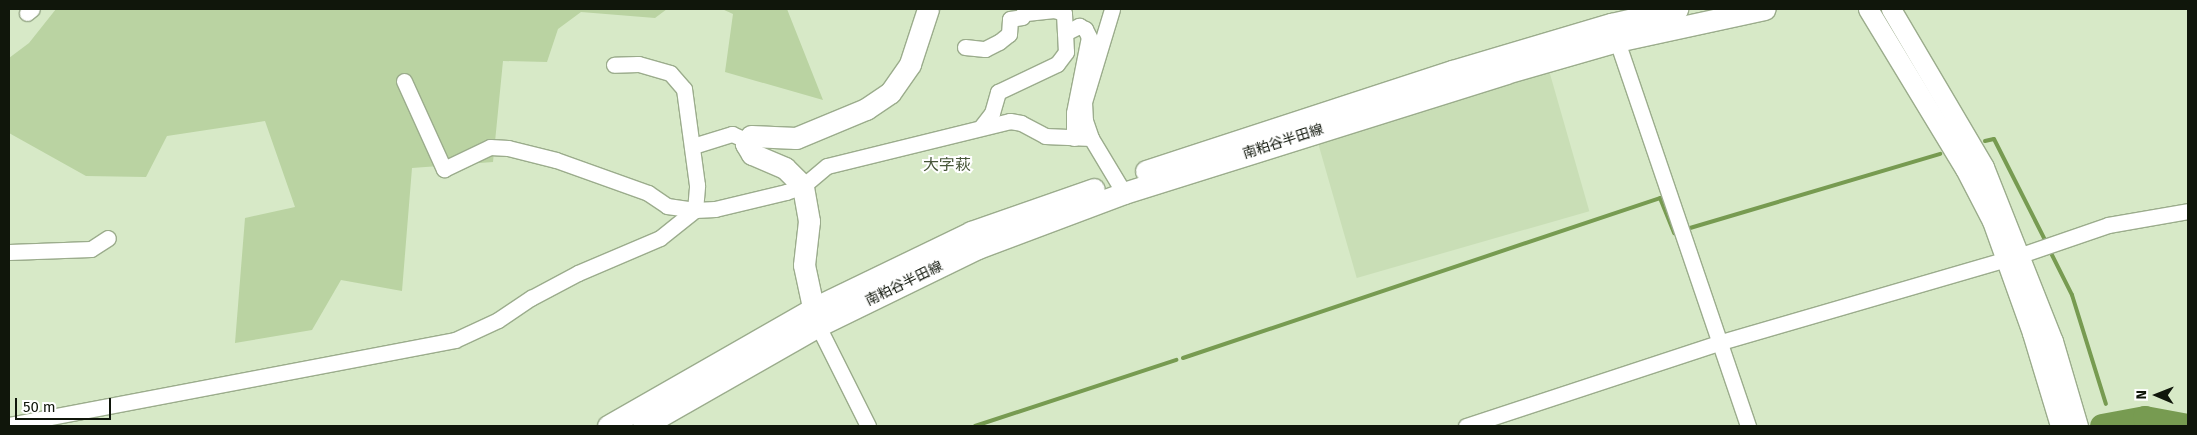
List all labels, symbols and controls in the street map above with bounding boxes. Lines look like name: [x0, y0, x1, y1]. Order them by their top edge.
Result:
street label: 南粕谷半田線: [1240, 121, 1326, 163]
district label: 大字萩: [923, 155, 971, 175]
street label: 南粕谷半田線: [863, 258, 945, 310]
north arrow: [2132, 370, 2182, 420]
scale bar: [18, 388, 114, 420]
text: N: [2133, 390, 2150, 400]
text: 50 m: [23, 398, 56, 416]

